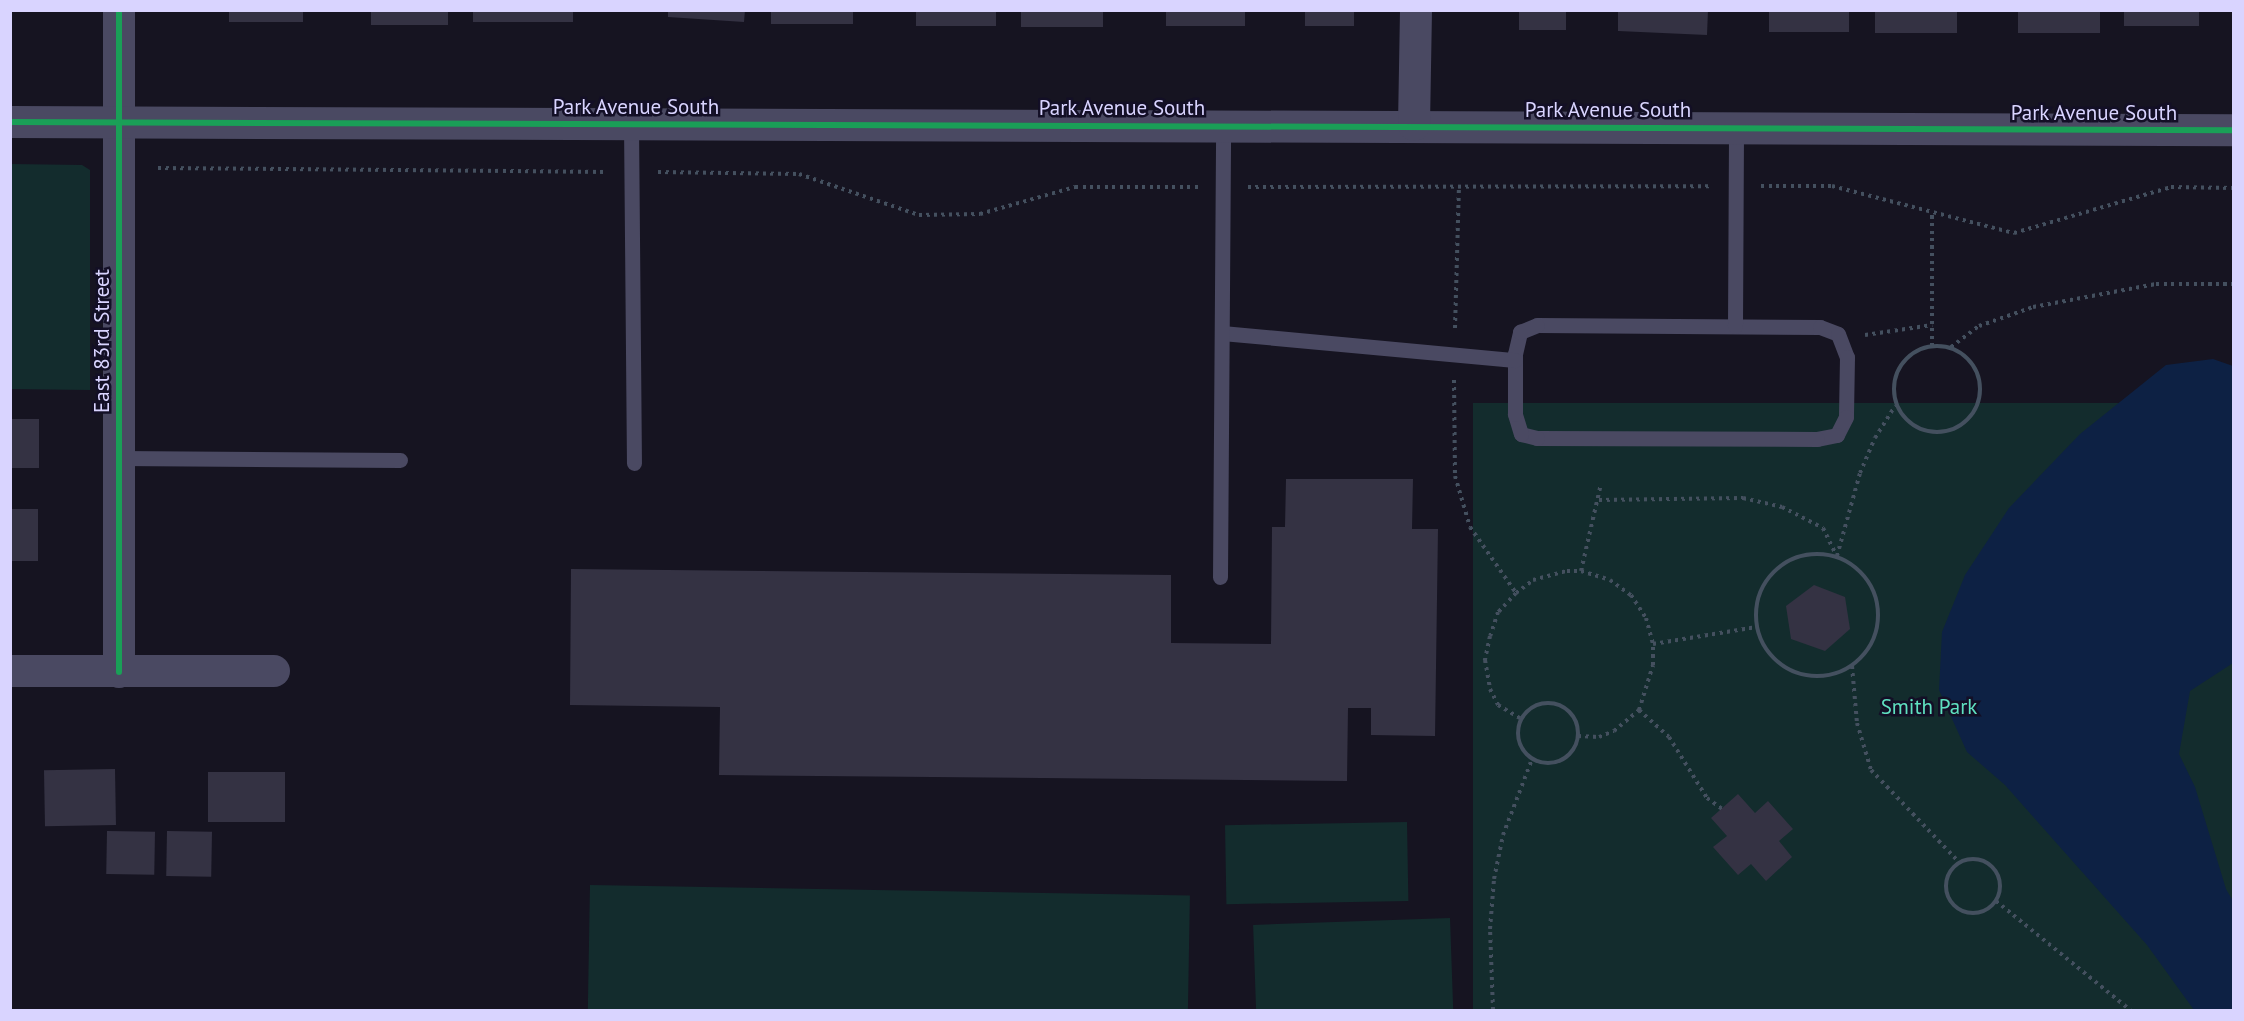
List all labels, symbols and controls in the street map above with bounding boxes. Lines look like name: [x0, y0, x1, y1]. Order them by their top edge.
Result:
street label: Park Avenue South: [552, 94, 720, 120]
street label: Park Avenue South: [1038, 95, 1206, 121]
street label: Park Avenue South: [1524, 97, 1692, 123]
street label: Park Avenue South: [2010, 100, 2178, 126]
street label: East 83rd Street: [89, 269, 115, 413]
park label: Smith Park: [1881, 694, 1977, 720]

